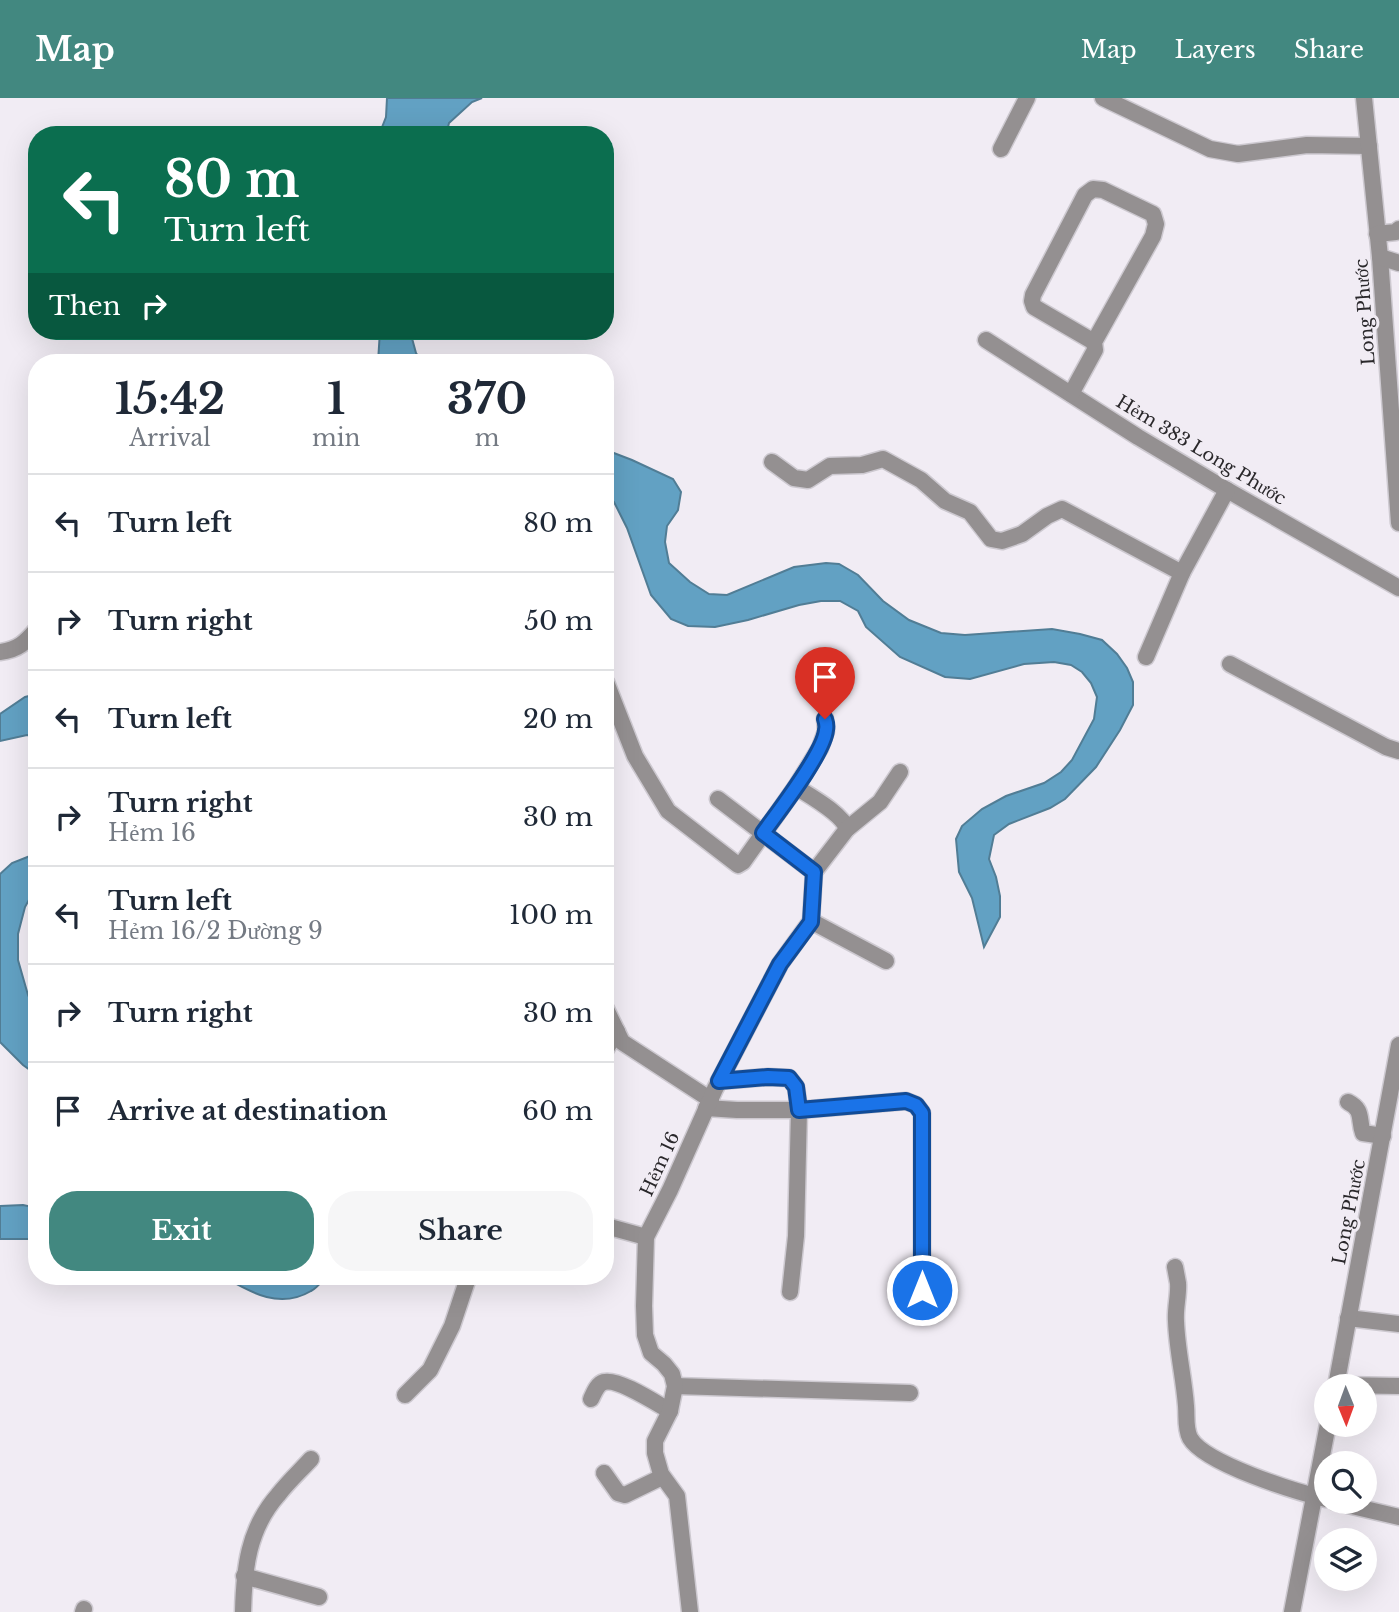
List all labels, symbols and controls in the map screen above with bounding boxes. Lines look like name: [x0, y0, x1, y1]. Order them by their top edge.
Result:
text: Map: [35, 29, 115, 70]
text: Map: [1081, 35, 1137, 64]
text: Layers: [1175, 35, 1256, 64]
text: Share: [1294, 35, 1364, 64]
text: 80 m: [164, 149, 299, 210]
icon: left: [49, 154, 140, 245]
text: Turn left: [164, 210, 310, 250]
street label: Long Phước: [1350, 258, 1380, 366]
icon: right: [135, 287, 173, 325]
text: Then: [49, 290, 121, 322]
text: 15:42: [115, 373, 225, 425]
text: 1: [327, 373, 345, 425]
text: 370: [447, 373, 527, 425]
street label: Hẻm 383 Long Phước: [1112, 391, 1290, 510]
text: Arrival: [129, 424, 211, 452]
text: min: [312, 424, 360, 452]
text: m: [475, 424, 500, 452]
icon: left: [49, 504, 87, 542]
text: Turn left: [108, 507, 232, 539]
text: 80 m: [523, 507, 593, 539]
icon: right: [49, 602, 87, 640]
text: Turn right: [108, 605, 253, 637]
text: 50 m: [524, 605, 593, 637]
pin: [795, 647, 855, 719]
icon: arrive: [806, 658, 844, 696]
icon: left: [49, 700, 87, 738]
text: Turn left: [108, 703, 232, 735]
text: 20 m: [523, 703, 593, 735]
text: Turn right: [108, 787, 253, 819]
icon: right: [49, 798, 87, 836]
text: 30 m: [523, 801, 593, 833]
text: Hẻm 16: [108, 819, 196, 847]
text: Turn left: [108, 885, 232, 917]
icon: left: [49, 896, 87, 934]
text: 100 m: [509, 899, 593, 931]
text: Hẻm 16/2 Đường 9: [108, 917, 323, 945]
icon: right: [49, 994, 87, 1032]
text: Turn right: [108, 997, 253, 1029]
text: 30 m: [523, 997, 593, 1029]
icon: arrive: [49, 1092, 87, 1130]
text: Arrive at destination: [108, 1095, 388, 1127]
text: 60 m: [522, 1095, 593, 1127]
street label: Hẻm 16: [636, 1128, 684, 1200]
street label: Long Phước: [1328, 1157, 1370, 1266]
button: Exit: [49, 1191, 314, 1271]
button: Share: [328, 1191, 593, 1271]
position arrow: [885, 1253, 959, 1327]
north arrow: [1314, 1374, 1377, 1437]
map controls: [1314, 1374, 1377, 1591]
button: search: [1314, 1451, 1377, 1514]
button: layers: [1314, 1528, 1377, 1591]

